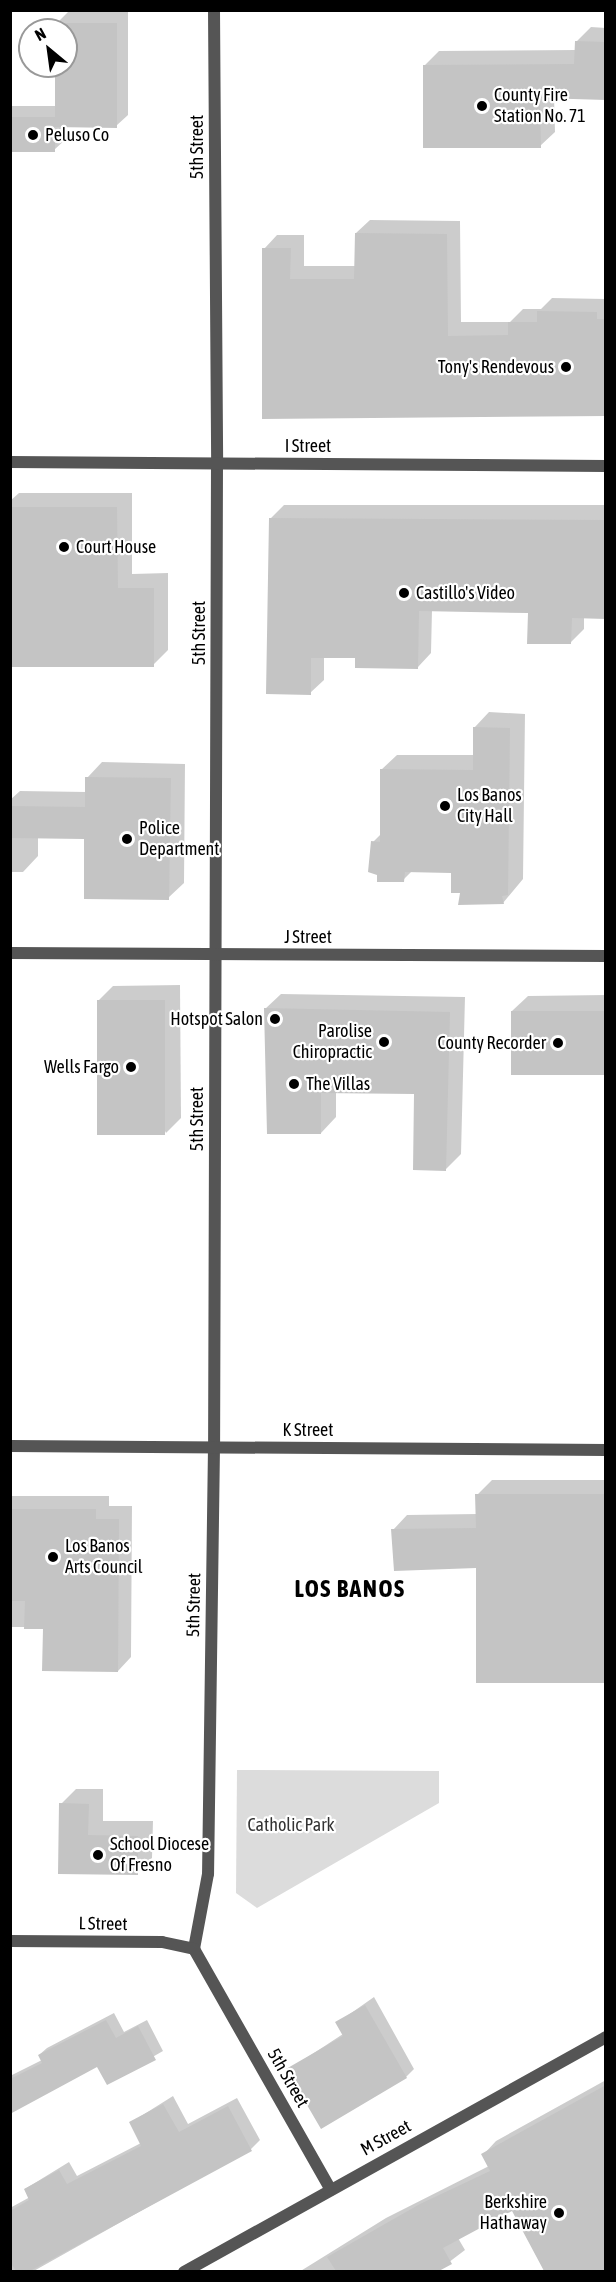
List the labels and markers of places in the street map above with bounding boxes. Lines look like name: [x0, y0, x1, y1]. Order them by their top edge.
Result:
place label: County Fire Station No. 71: [494, 85, 586, 128]
marker: County Fire Station No. 71: [475, 99, 489, 113]
place label: Peluso Co: [45, 124, 109, 146]
marker: Peluso Co: [26, 128, 40, 142]
place label: Tony's Rendevous: [438, 356, 554, 378]
marker: Tony's Rendevous: [559, 360, 573, 374]
place label: Court House: [76, 536, 156, 558]
marker: Court House: [57, 540, 71, 554]
place label: Castillo's Video: [416, 582, 515, 604]
marker: Castillo's Video: [397, 586, 411, 600]
place label: Los Banos City Hall: [457, 785, 522, 828]
marker: Los Banos City Hall: [438, 799, 452, 813]
place label: Police Department: [139, 818, 220, 860]
marker: Police Department: [120, 832, 134, 846]
place label: Hotspot Salon: [170, 1008, 263, 1030]
marker: Hotspot Salon: [268, 1012, 282, 1026]
place label: Parolise Chiropractic: [293, 1021, 372, 1064]
place label: County Recorder: [437, 1032, 546, 1054]
marker: Parolise Chiropractic: [377, 1035, 391, 1049]
marker: County Recorder: [551, 1036, 565, 1050]
place label: Wells Fargo: [44, 1056, 119, 1078]
marker: Wells Fargo: [124, 1060, 138, 1074]
place label: The Villas: [306, 1073, 370, 1095]
marker: The Villas: [287, 1077, 301, 1091]
place label: Los Banos Arts Council: [65, 1536, 143, 1578]
marker: Los Banos Arts Council: [46, 1550, 60, 1564]
place label: School Diocese Of Fresno: [110, 1834, 209, 1876]
marker: School Diocese Of Fresno: [91, 1848, 105, 1862]
place label: Berkshire Hathaway: [480, 2192, 547, 2234]
marker: Berkshire Hathaway: [552, 2206, 566, 2220]

